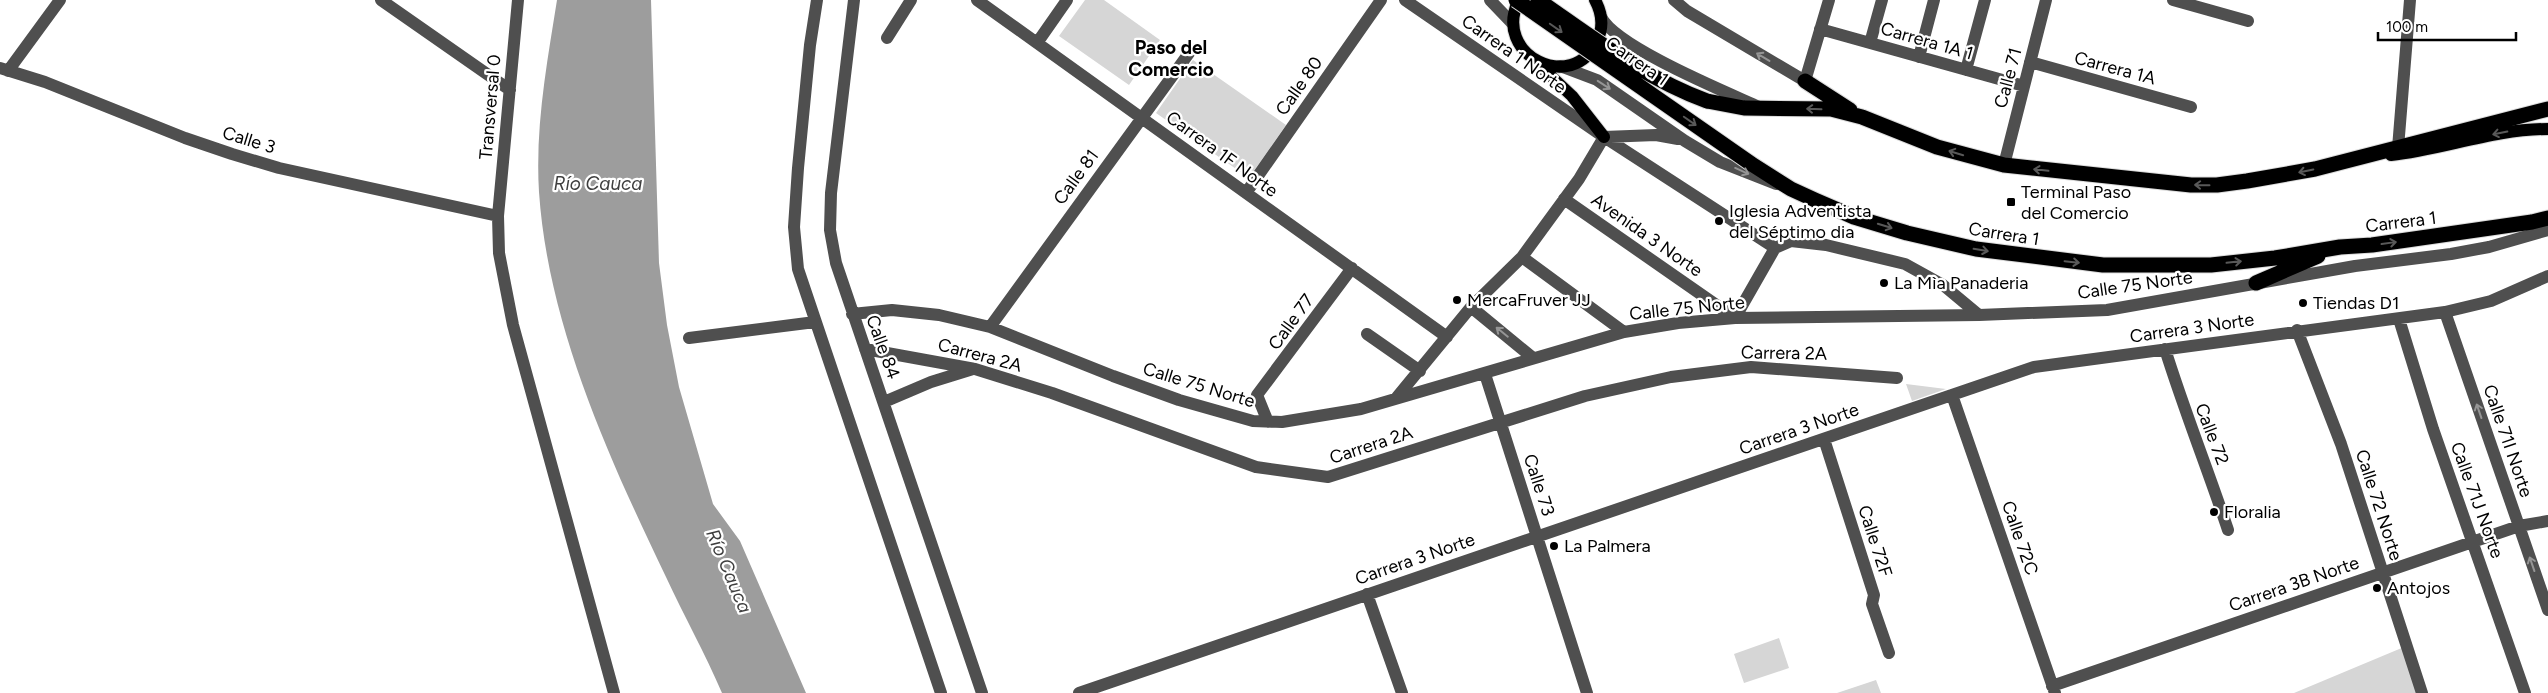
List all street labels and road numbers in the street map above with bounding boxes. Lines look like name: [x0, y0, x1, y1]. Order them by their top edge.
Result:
street label: Carrera 1 Norte: [1457, 10, 1571, 98]
street label: Carrera 1A 1: [1878, 17, 1976, 65]
street label: Carrera 1: [1601, 32, 1673, 90]
street label: Calle 71: [1989, 45, 2027, 111]
street label: Carrera 1A: [2072, 47, 2158, 89]
street label: Calle 80: [1271, 52, 1327, 120]
street label: Transversal 0: [474, 54, 506, 160]
street label: Carrera 1F Norte: [1162, 106, 1282, 202]
street label: Calle 3: [220, 122, 278, 158]
street label: Calle 81: [1049, 145, 1103, 209]
street label: Avenida 3 Norte: [1587, 189, 1707, 282]
street label: Carrera 1: [2364, 207, 2438, 237]
street label: Carrera 1: [1967, 218, 2041, 250]
street label: Calle 75 Norte: [2076, 266, 2194, 304]
street label: Calle 77: [1263, 290, 1319, 354]
street label: Calle 75 Norte: [1628, 291, 1746, 325]
street label: Carrera 3 Norte: [2128, 308, 2256, 348]
street label: Calle 84: [861, 312, 905, 382]
street label: Carrera 2A: [936, 333, 1024, 377]
street label: Carrera 2A: [1741, 341, 1827, 365]
street label: Calle 75 Norte: [1140, 358, 1258, 413]
street label: Calle 71I Norte: [2478, 382, 2538, 500]
street label: Carrera 3 Norte: [1736, 398, 1862, 460]
street label: Calle 72: [2190, 400, 2234, 468]
street label: Carrera 2A: [1327, 421, 1415, 469]
street label: Calle 71J Norte: [2446, 439, 2508, 561]
street label: Calle 72 Norte: [2351, 447, 2407, 564]
street label: Calle 73: [1519, 451, 1559, 519]
street label: Calle 72C: [1997, 498, 2043, 578]
street label: Calle 72F: [1853, 502, 1897, 580]
street label: Carrera 3 Norte: [1352, 528, 1478, 590]
street label: Carrera 3B Norte: [2226, 551, 2362, 617]

